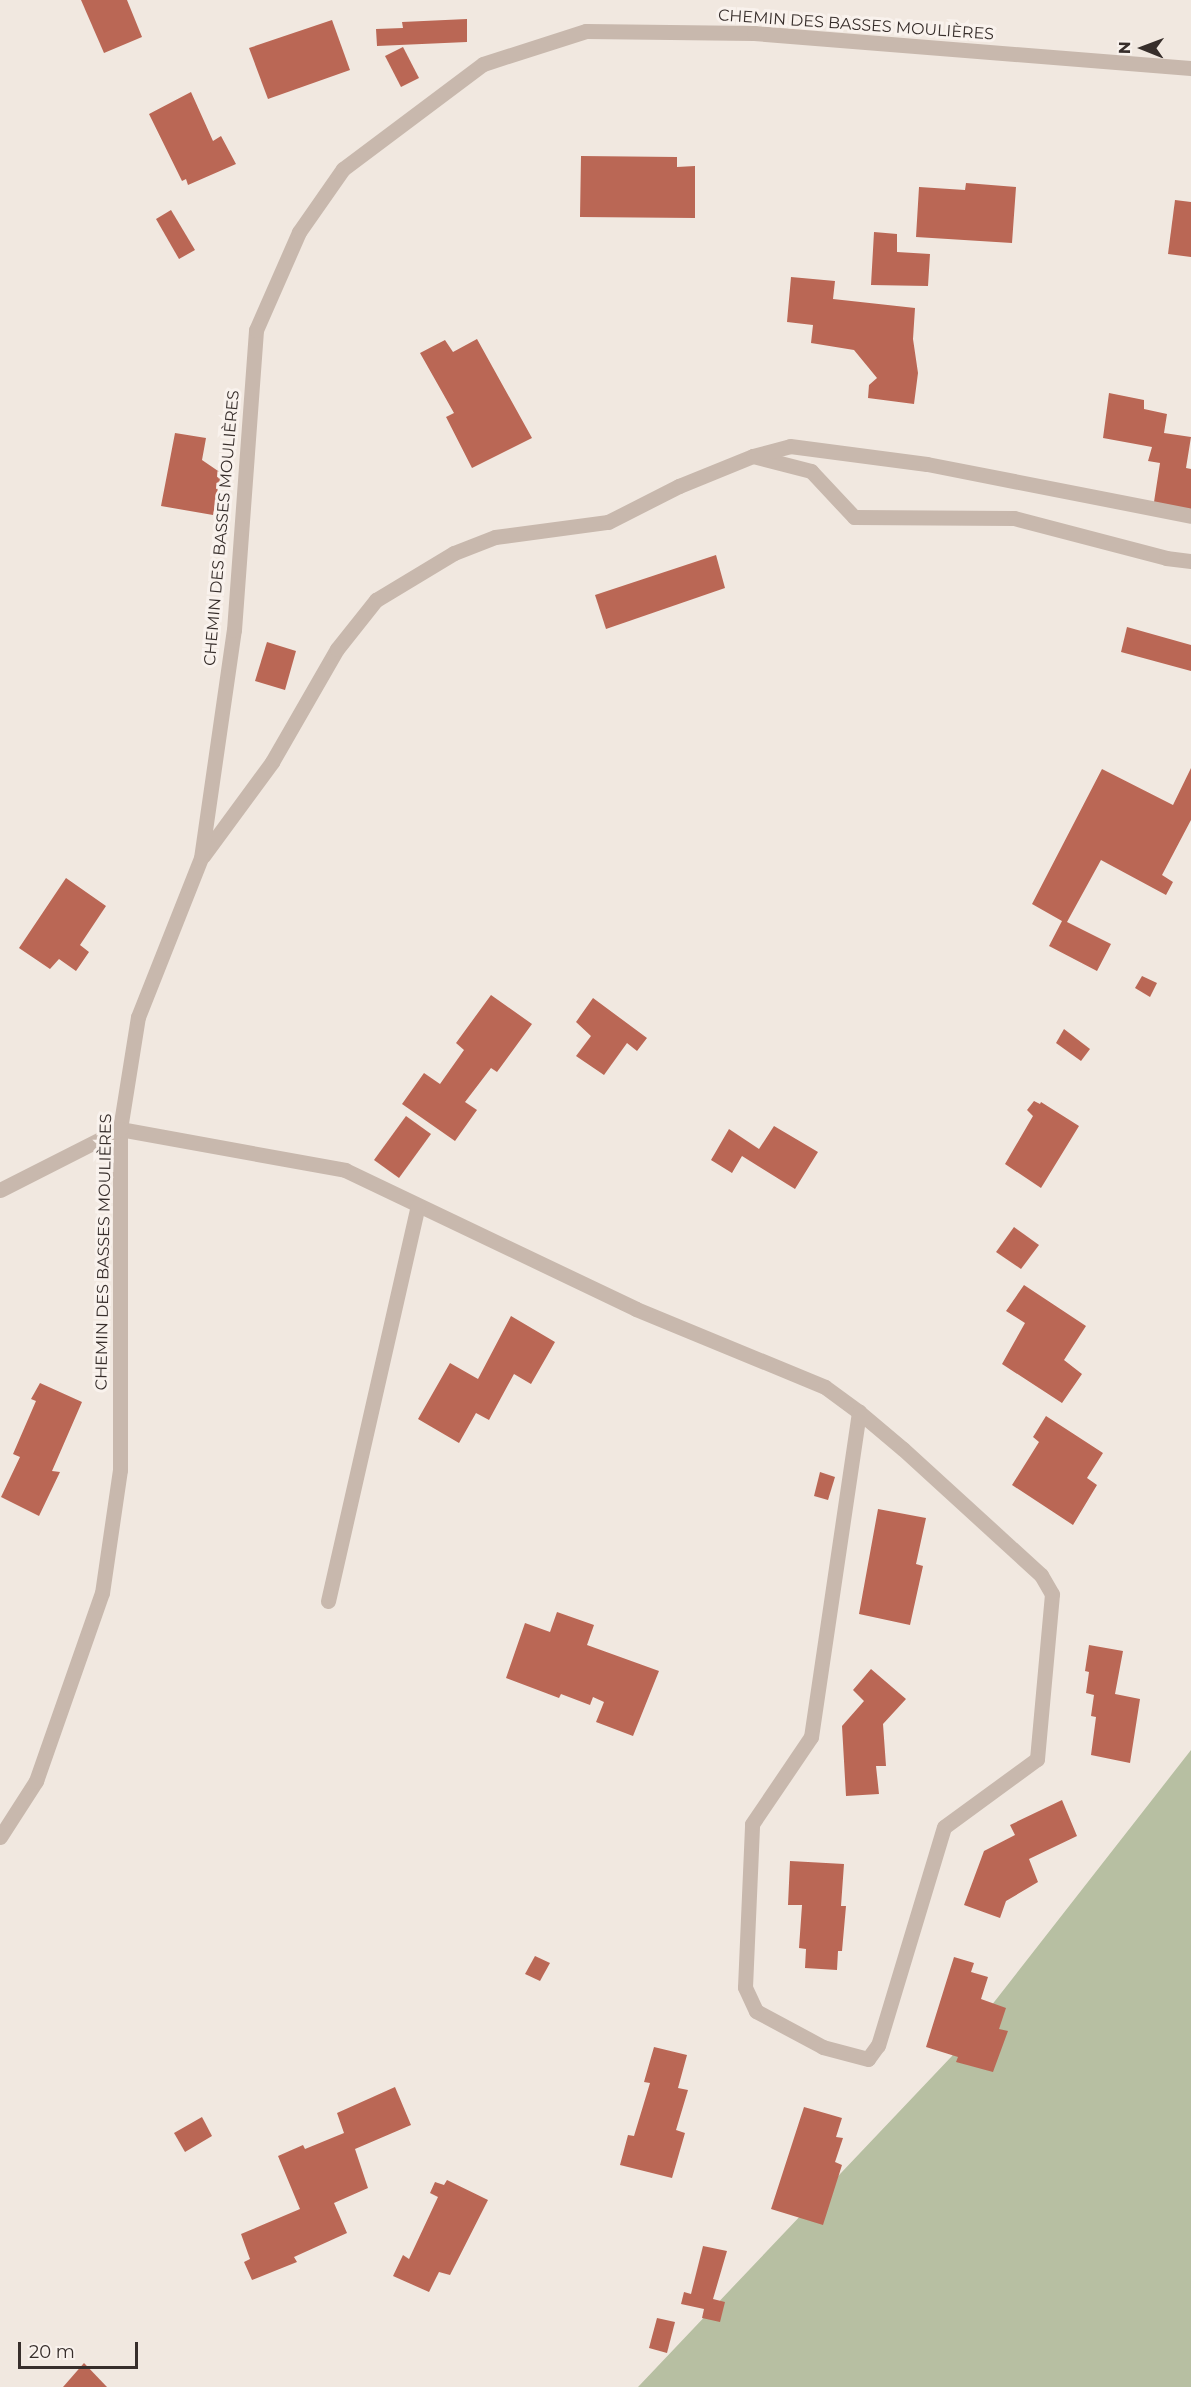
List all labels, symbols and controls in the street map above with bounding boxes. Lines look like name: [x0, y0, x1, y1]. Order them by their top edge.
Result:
street label: CHEMIN DES BASSES MOULIÈRES: [717, 6, 995, 44]
north arrow: [1113, 18, 1173, 78]
text: N: [1115, 41, 1134, 54]
street label: CHEMIN DES BASSES MOULIÈRES: [200, 389, 244, 667]
street label: CHEMIN DES BASSES MOULIÈRES: [92, 1114, 116, 1390]
scale bar: [21, 2330, 141, 2368]
text: 20 m: [29, 2341, 75, 2363]

